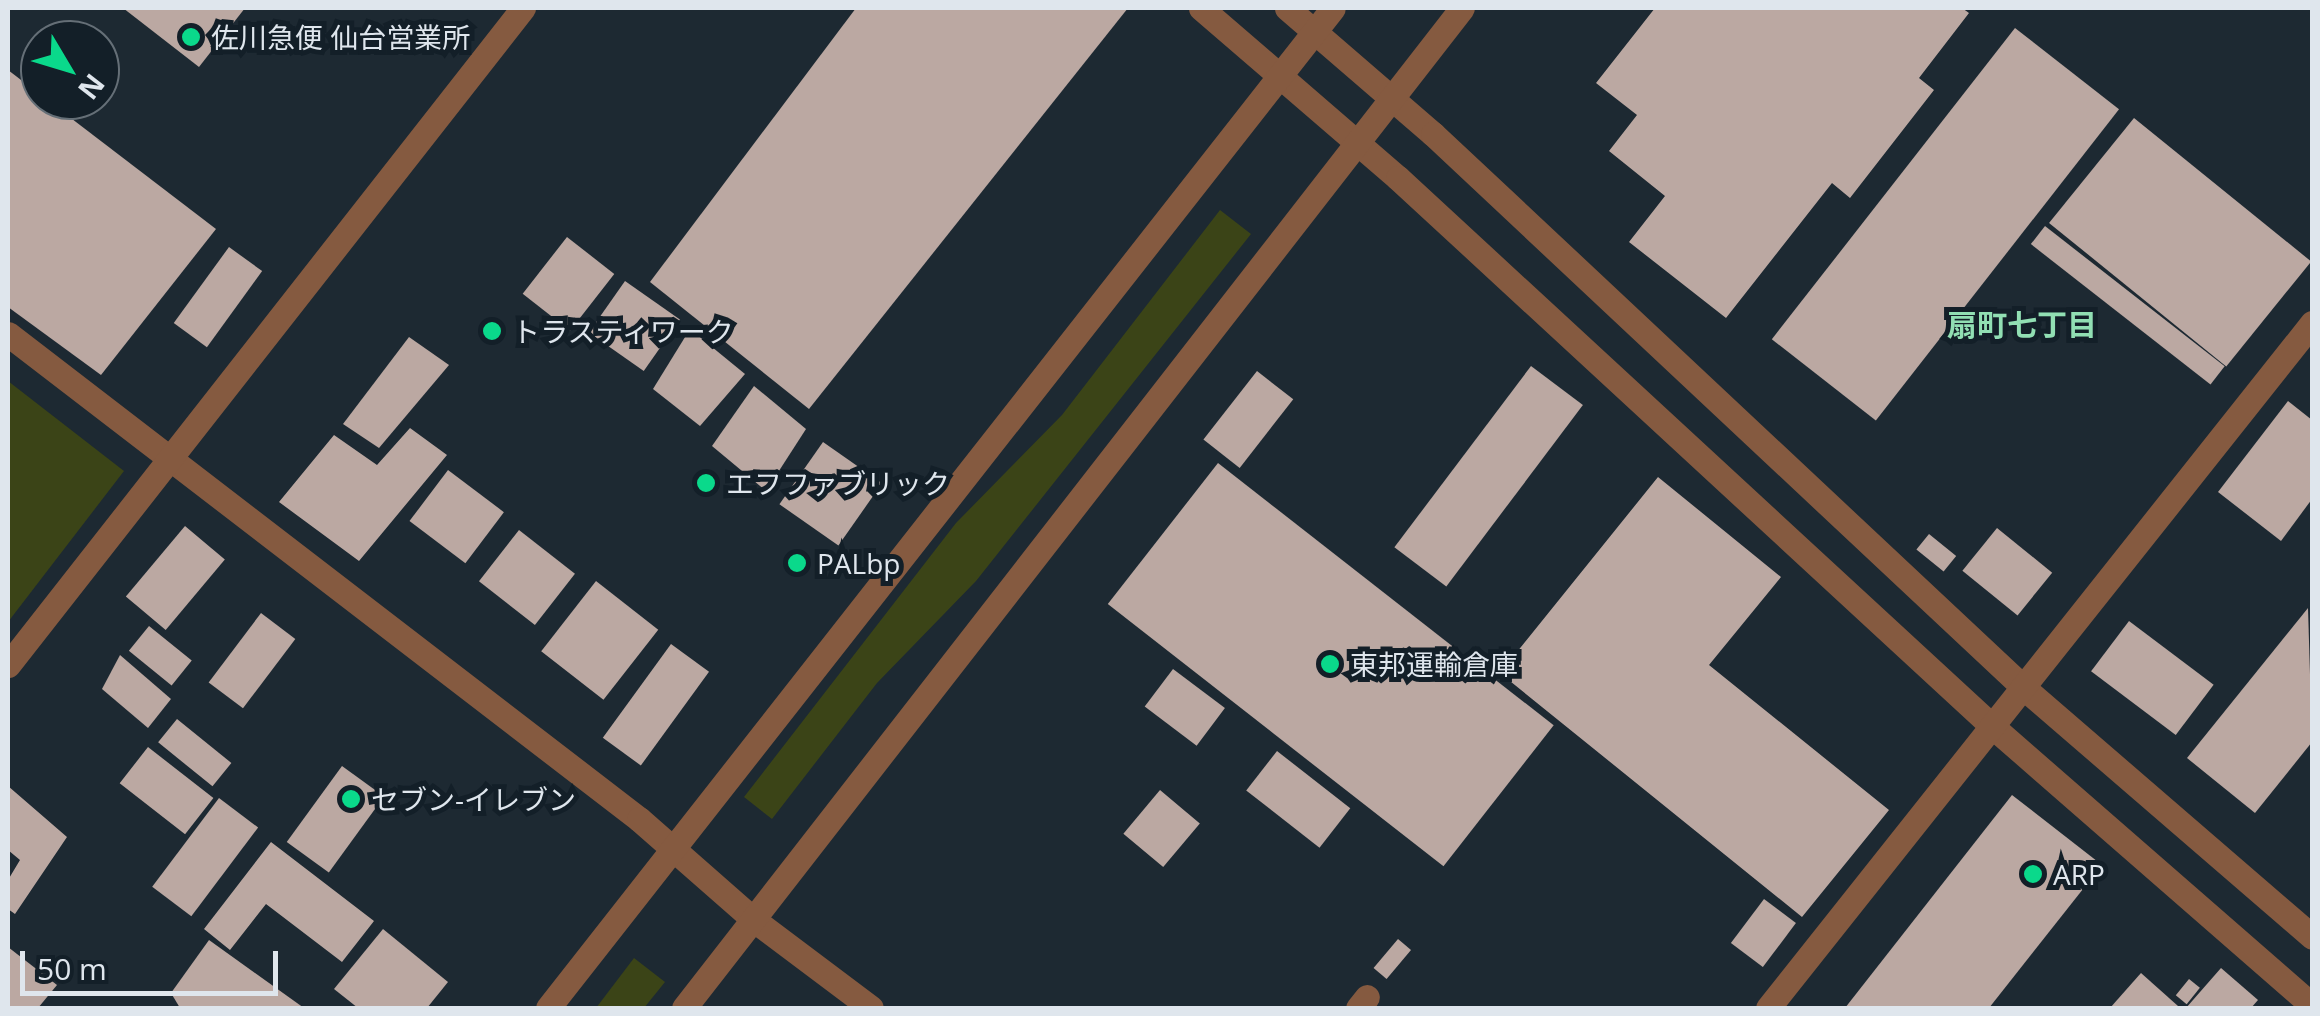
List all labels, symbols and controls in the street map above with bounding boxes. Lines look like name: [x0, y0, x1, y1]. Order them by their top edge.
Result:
north arrow: [20, 20, 120, 120]
place label: 佐川急便 仙台営業所: [211, 20, 470, 54]
marker: 佐川急便 仙台営業所: [180, 26, 202, 48]
text: N: [70, 67, 114, 108]
district label: 扇町七丁目: [1947, 307, 2097, 343]
place label: トラスティワーク: [512, 314, 736, 348]
marker: トラスティワーク: [481, 320, 503, 342]
place label: エフファブリック: [726, 466, 950, 500]
marker: エフファブリック: [695, 472, 717, 494]
place label: PALbp: [817, 546, 900, 580]
marker: PALbp: [786, 552, 808, 574]
place label: 東邦運輸倉庫: [1350, 647, 1518, 681]
marker: 東邦運輸倉庫: [1319, 653, 1341, 675]
place label: セブン-イレブン: [371, 782, 576, 816]
marker: セブン-イレブン: [340, 788, 362, 810]
place label: ARP: [2053, 857, 2105, 891]
marker: ARP: [2022, 863, 2044, 885]
scale bar: [25, 931, 282, 993]
text: 50 m: [37, 948, 107, 989]

